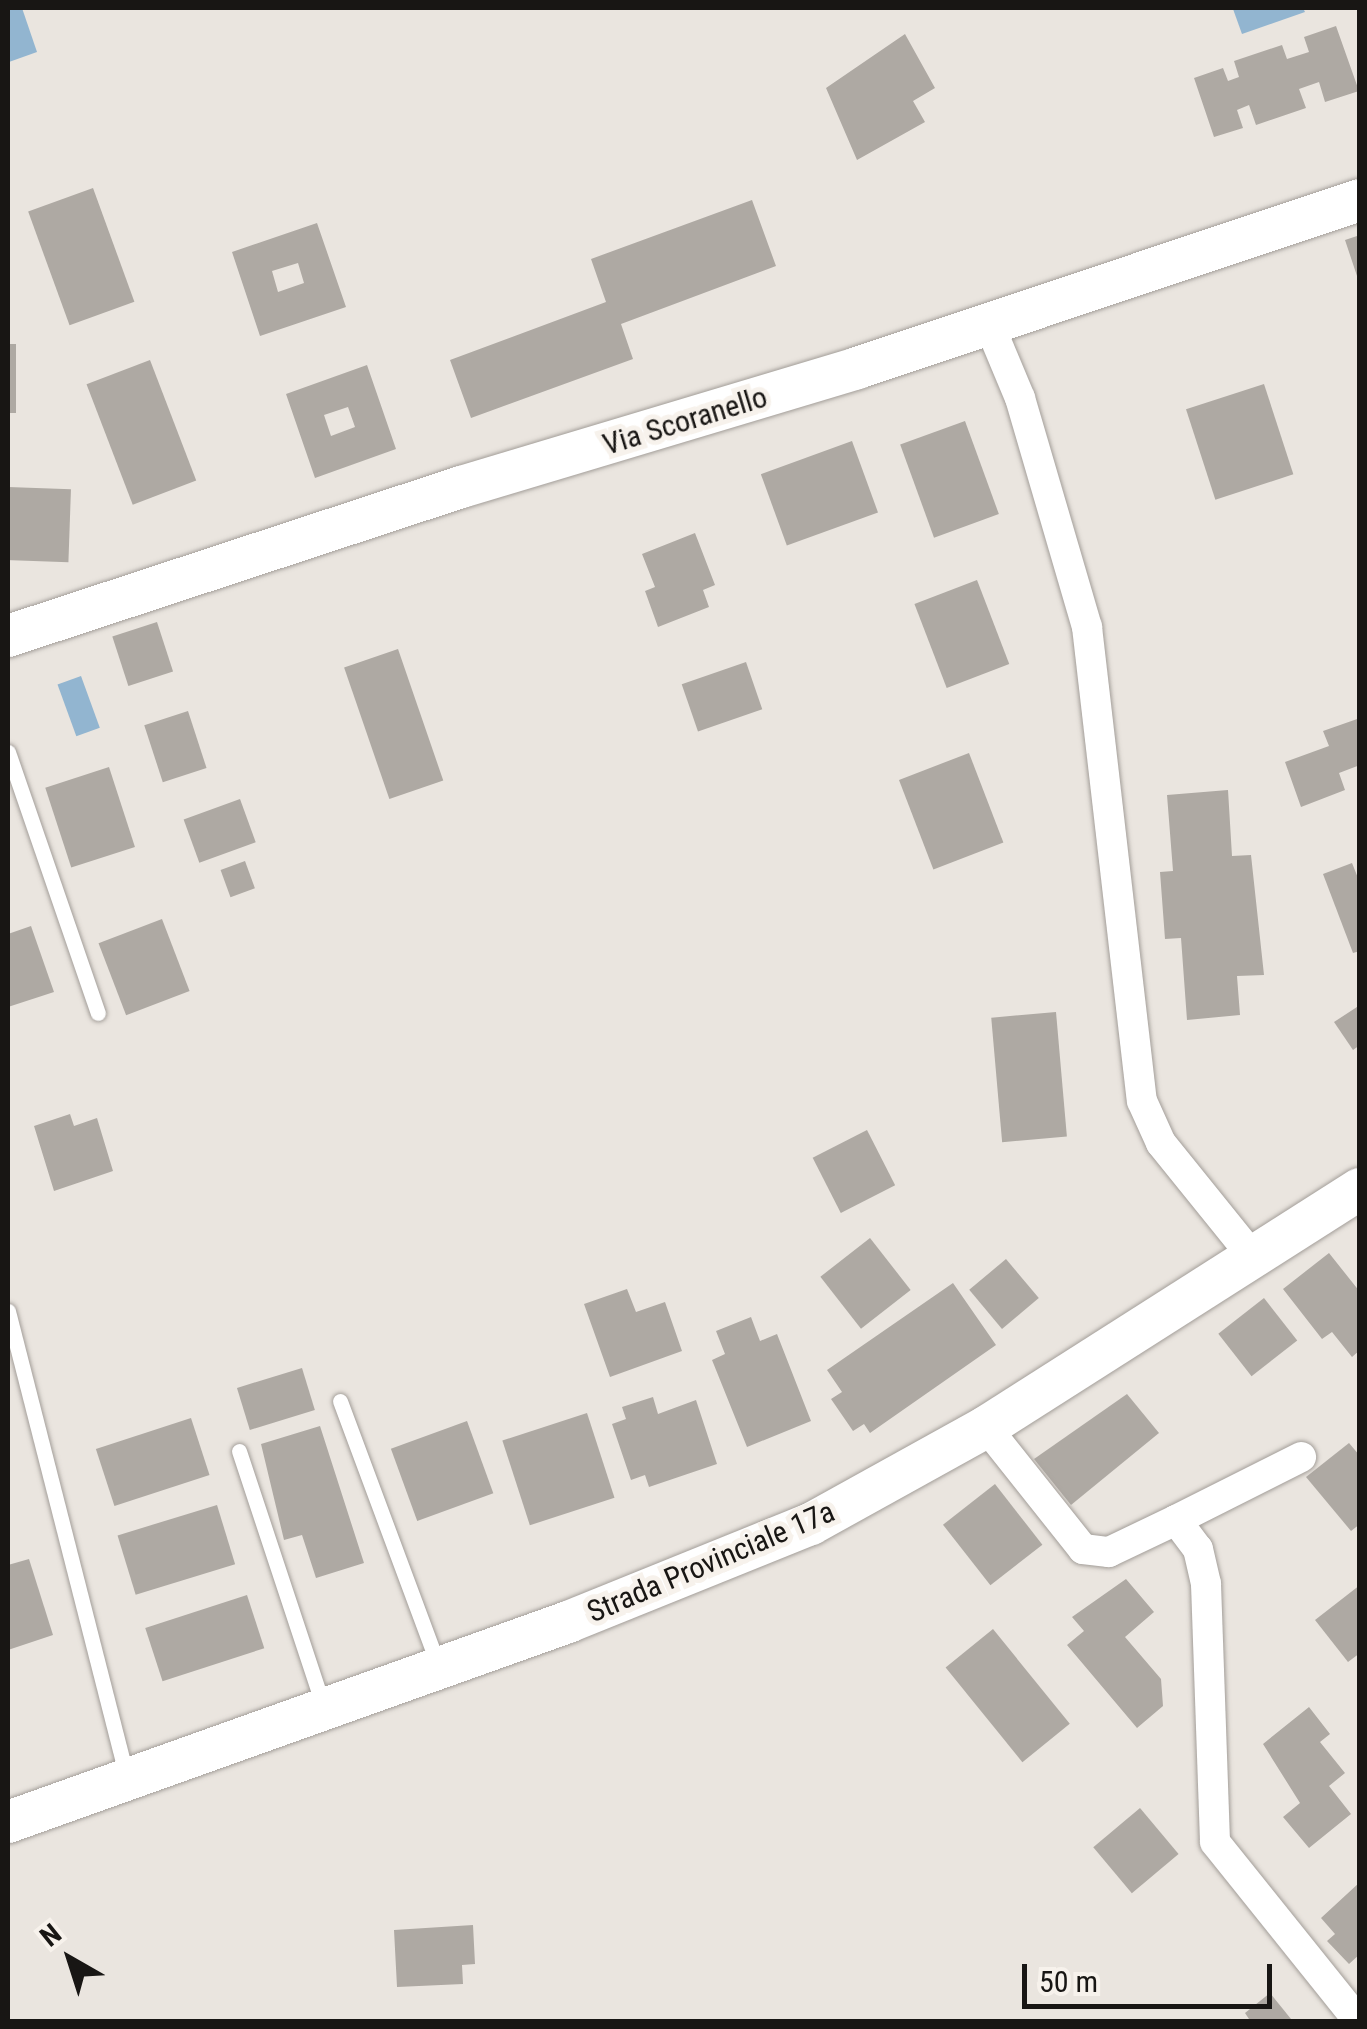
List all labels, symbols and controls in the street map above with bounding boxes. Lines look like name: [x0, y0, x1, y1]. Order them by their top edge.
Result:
street label: Via Scoranello: [599, 379, 771, 463]
street label: Strada Provinciale 17a: [582, 1494, 840, 1630]
north arrow: [20, 1909, 120, 2009]
text: N: [34, 1917, 68, 1954]
scale bar: [1027, 1944, 1277, 2006]
text: 50 m: [1039, 1964, 1098, 1999]

